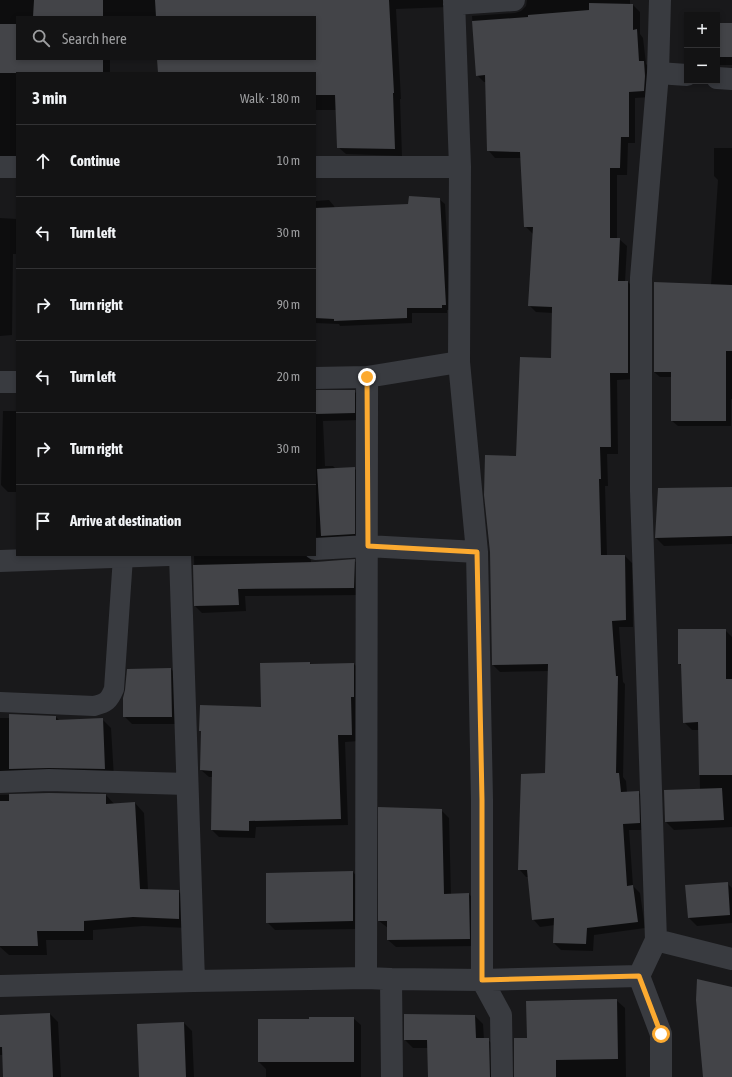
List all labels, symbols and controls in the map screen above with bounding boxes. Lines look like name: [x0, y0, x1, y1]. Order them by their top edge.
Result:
map controls: [684, 12, 720, 84]
button: +: [684, 12, 720, 48]
search box: [16, 16, 316, 60]
icon: search: [30, 27, 52, 49]
text: Search here: [62, 30, 127, 47]
button: −: [684, 48, 720, 84]
text: 3 min: [32, 88, 67, 108]
text: Walk · 180 m: [240, 91, 300, 106]
icon: ahead: [32, 150, 54, 172]
text: Continue: [70, 152, 120, 169]
text: 10 m: [277, 153, 300, 168]
icon: left: [32, 222, 54, 244]
text: Turn left: [70, 224, 116, 241]
text: 30 m: [277, 225, 300, 240]
icon: right: [32, 294, 54, 316]
text: Turn right: [70, 296, 123, 313]
text: 90 m: [277, 297, 300, 312]
icon: left: [32, 366, 54, 388]
text: Turn left: [70, 368, 116, 385]
route end: [358, 368, 376, 386]
text: 20 m: [277, 369, 300, 384]
icon: right: [32, 438, 54, 460]
text: Turn right: [70, 440, 123, 457]
text: 30 m: [277, 441, 300, 456]
icon: arrive: [32, 510, 54, 532]
text: Arrive at destination: [70, 512, 181, 529]
route start: [652, 1025, 670, 1043]

